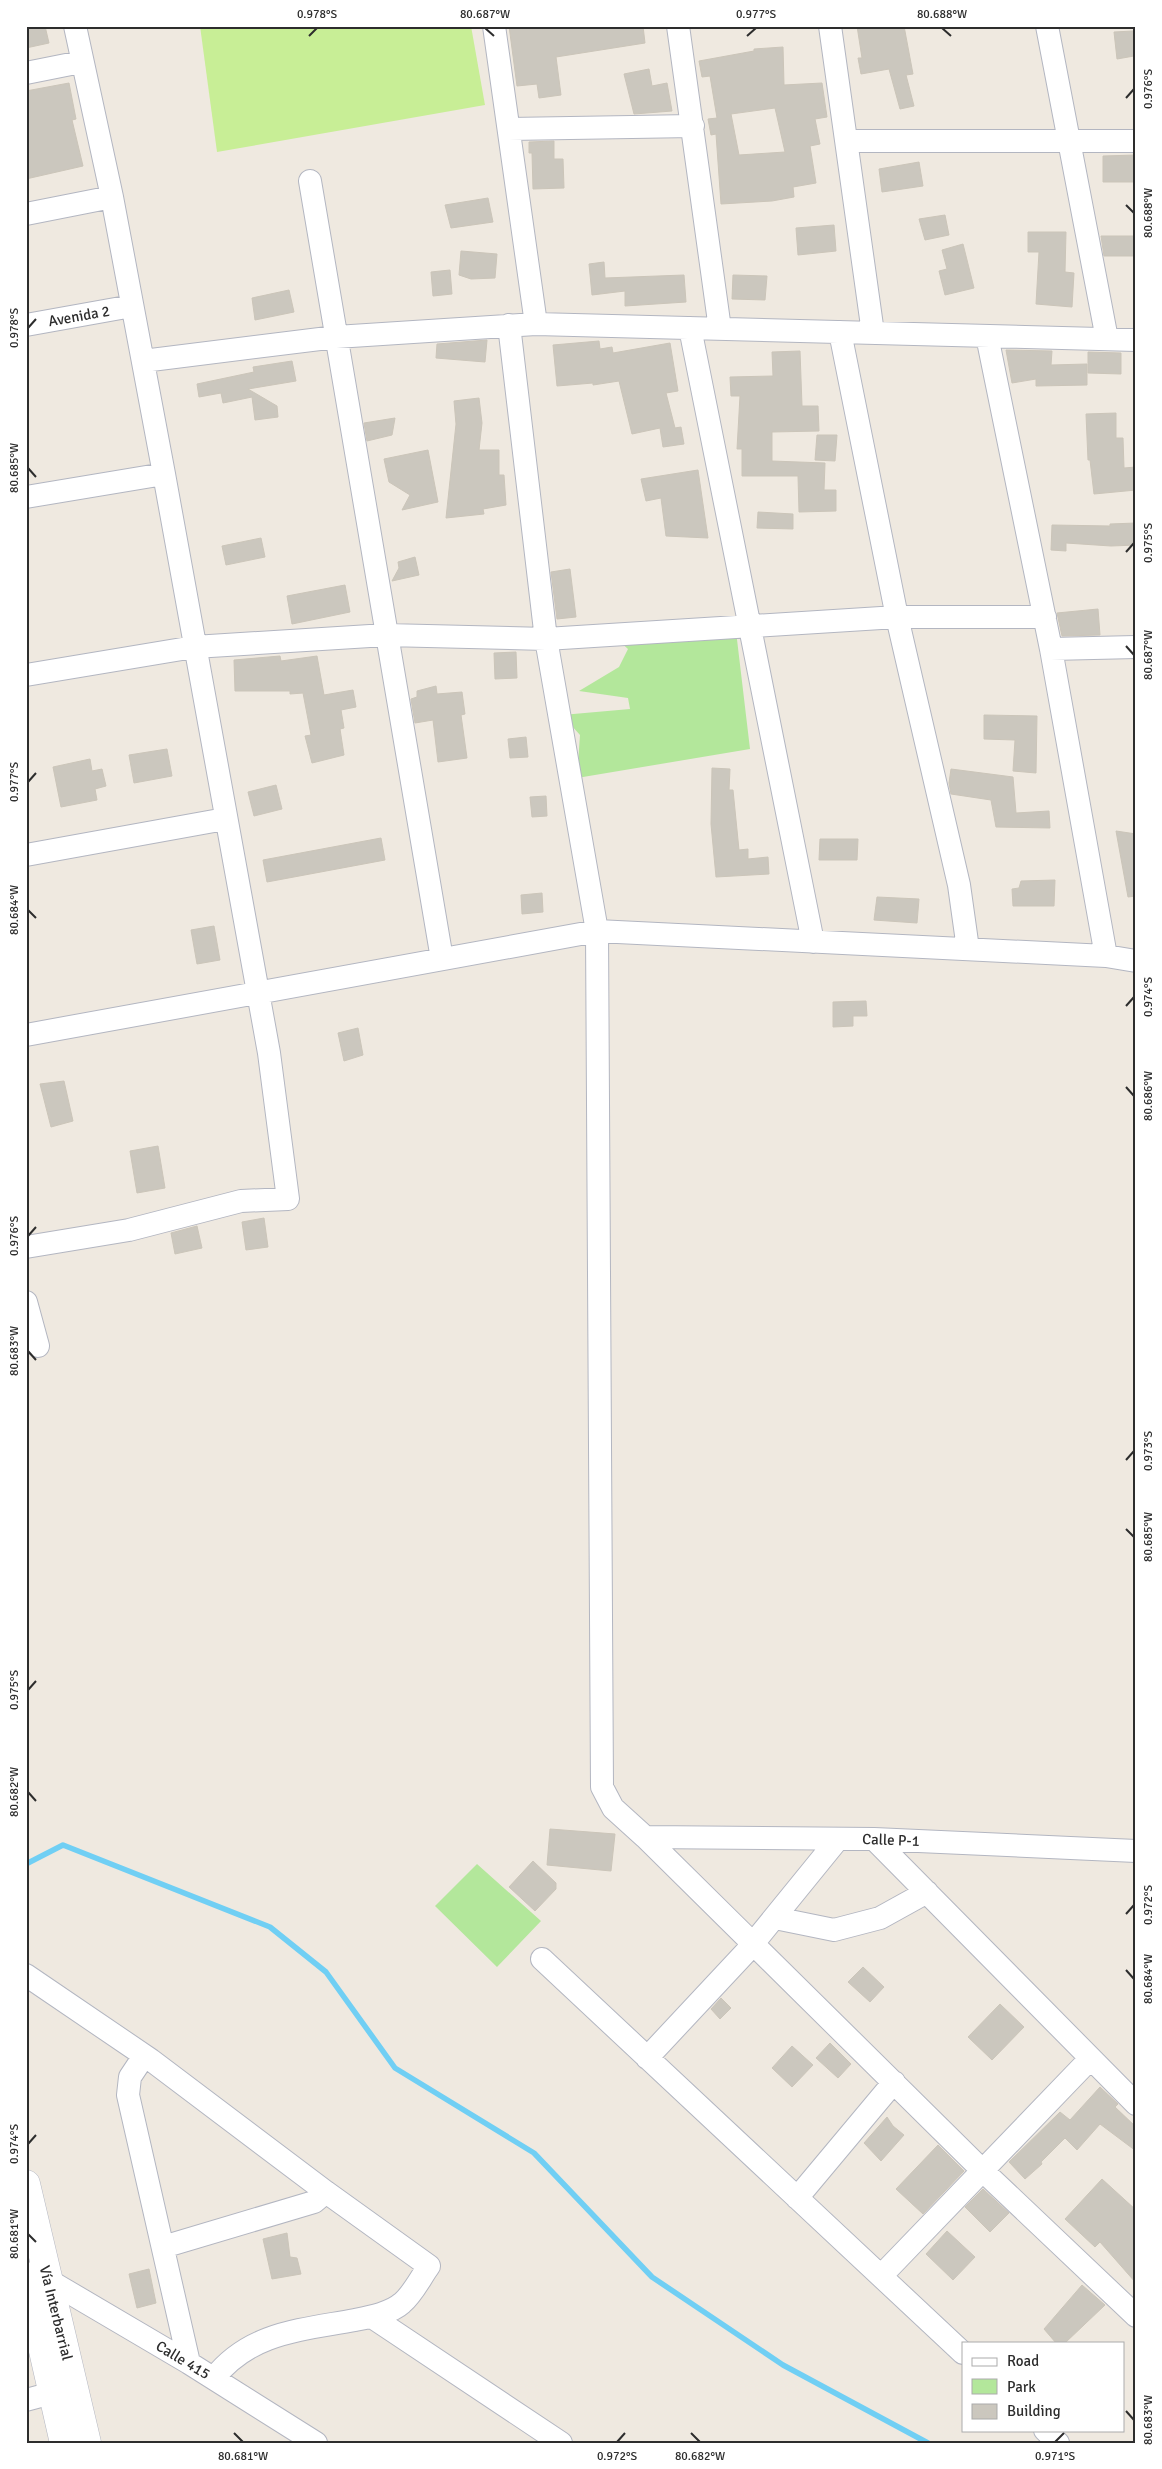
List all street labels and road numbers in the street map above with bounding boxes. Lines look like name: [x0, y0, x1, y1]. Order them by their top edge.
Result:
street label: Avenida 2: [47, 302, 111, 330]
street label: Calle P-1: [862, 1830, 920, 1850]
street label: Vía Interbarrial: [36, 2264, 76, 2362]
street label: Calle 415: [153, 2337, 213, 2383]

